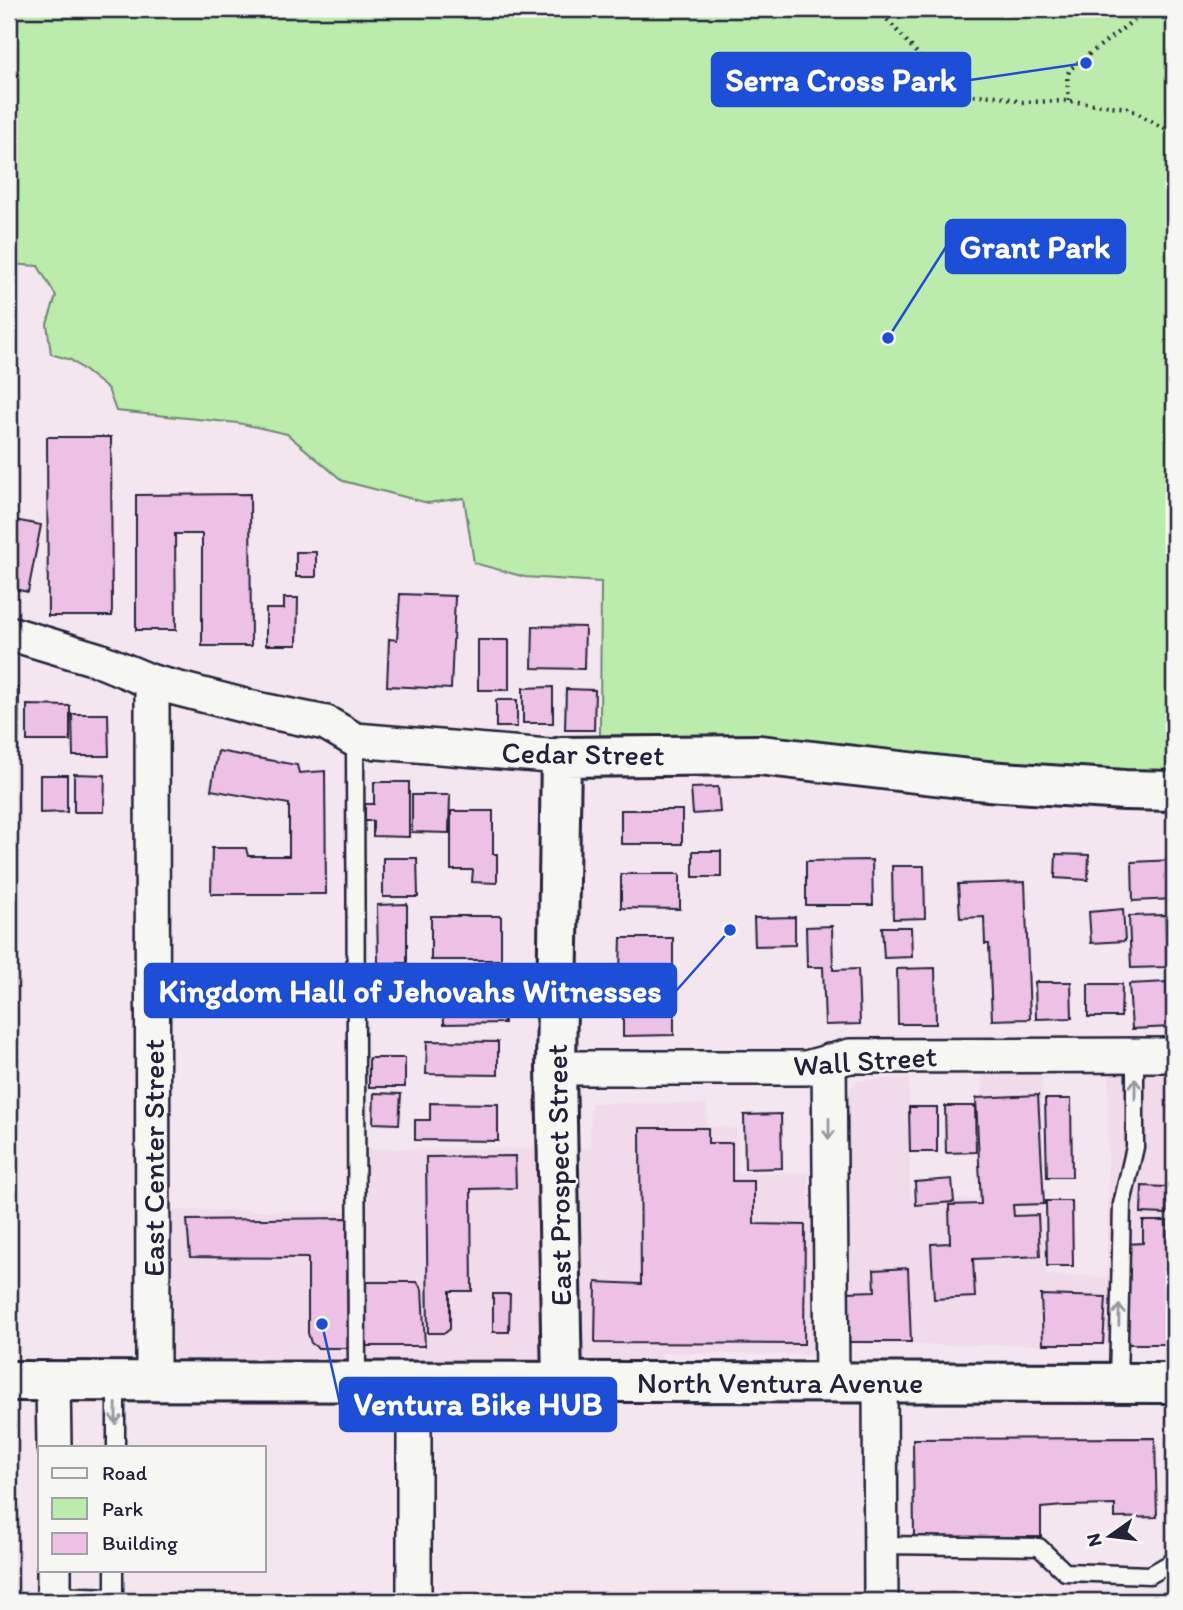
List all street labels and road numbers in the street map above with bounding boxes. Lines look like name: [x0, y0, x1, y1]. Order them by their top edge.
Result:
street label: Cedar Street: [501, 734, 665, 773]
street label: Wall Street: [792, 1037, 938, 1084]
street label: East Center Street: [135, 1039, 172, 1277]
street label: East Prospect Street: [538, 1044, 579, 1306]
street label: North Ventura Avenue: [637, 1364, 923, 1401]

